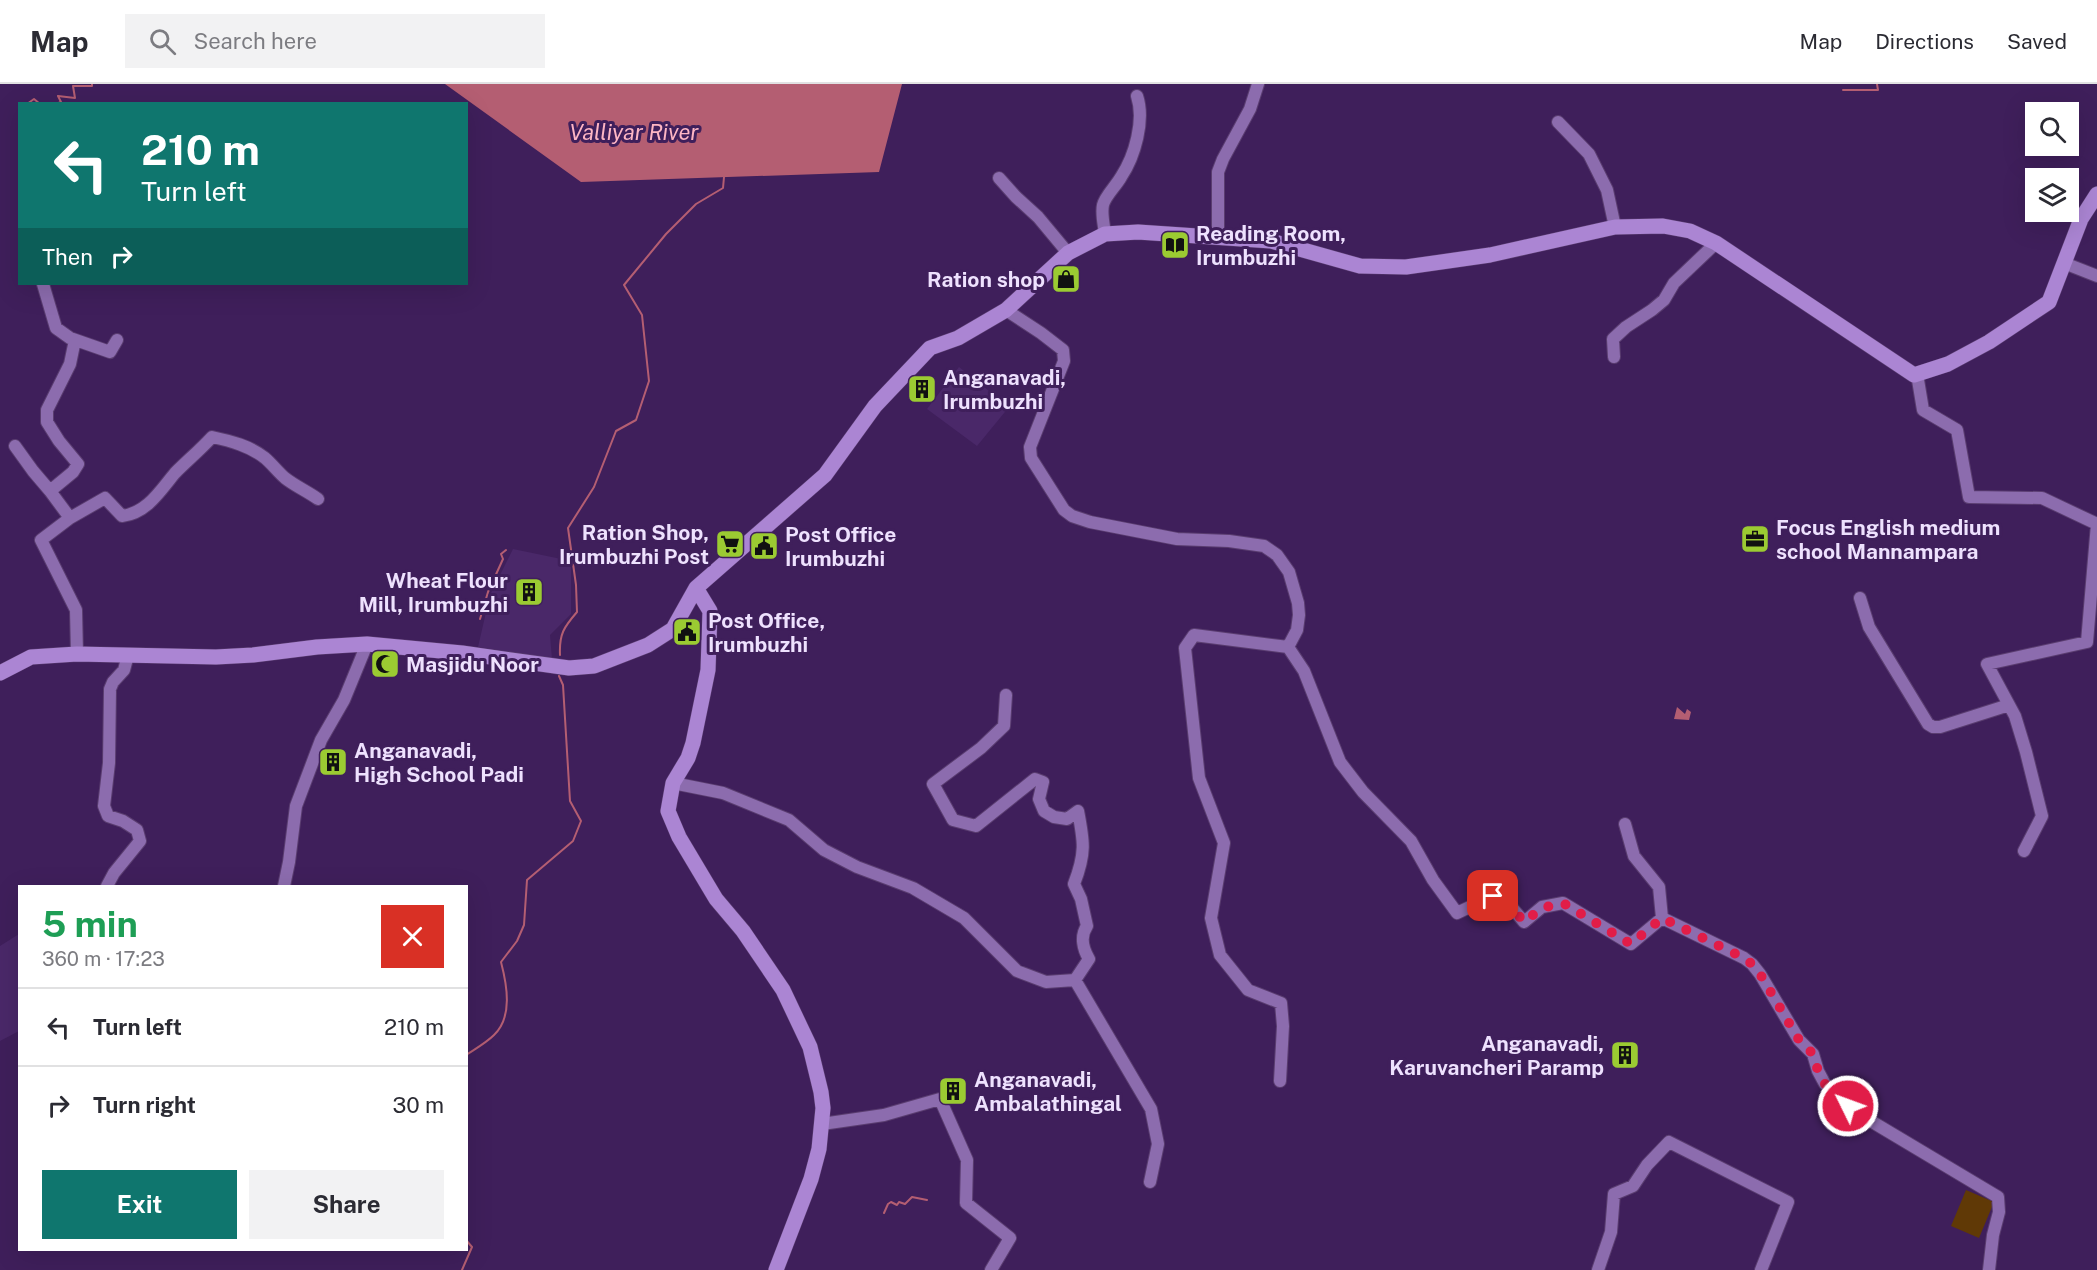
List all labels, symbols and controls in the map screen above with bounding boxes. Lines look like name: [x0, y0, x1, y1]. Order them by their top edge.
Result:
search box: [125, 14, 545, 68]
text: Map: [30, 25, 89, 58]
icon: search: [146, 25, 179, 58]
text: Search here: [194, 28, 317, 54]
text: Map: [1800, 29, 1842, 54]
text: Directions: [1875, 29, 1974, 54]
text: Saved: [2007, 29, 2067, 54]
map controls: [2025, 102, 2079, 222]
button: search: [2025, 102, 2079, 156]
water label: Valliyar River: [569, 119, 699, 145]
text: 210 m: [141, 125, 260, 174]
icon: left: [42, 126, 120, 204]
button: layers: [2025, 168, 2079, 222]
text: Turn left: [141, 175, 247, 207]
place label: Reading Room, Irumbuzhi: [1196, 221, 1346, 270]
library icon: Reading Room, Irumbuzhi: [1159, 229, 1191, 261]
icon: right: [105, 240, 138, 273]
text: Then: [42, 244, 93, 270]
shop icon: Ration shop: [1050, 263, 1082, 295]
place label: Ration shop: [927, 267, 1045, 292]
place label: Anganavadi, Irumbuzhi: [943, 365, 1066, 414]
building icon: Anganavadi, Irumbuzhi: [906, 373, 938, 405]
place label: Focus English medium school Mannampara: [1776, 515, 2000, 564]
place label: Ration Shop, Irumbuzhi Post: [559, 520, 709, 569]
place label: Post Office Irumbuzhi: [785, 522, 896, 571]
office icon: Focus English medium school Mannampara: [1739, 523, 1771, 555]
supermarket icon: Ration Shop, Irumbuzhi Post: [714, 528, 746, 560]
public building icon: Post Office Irumbuzhi: [748, 530, 780, 562]
place label: Wheat Flour Mill, Irumbuzhi: [359, 568, 508, 617]
building icon: Wheat Flour Mill, Irumbuzhi: [513, 576, 545, 608]
place label: Post Office, Irumbuzhi: [708, 608, 825, 657]
public building icon: Post Office, Irumbuzhi: [671, 616, 703, 648]
mosque icon: Masjidu Noor: [369, 648, 401, 680]
place label: Masjidu Noor: [406, 652, 539, 677]
place label: Anganavadi, High School Padi: [354, 738, 524, 787]
building icon: Anganavadi, High School Padi: [317, 746, 349, 778]
pin: [1467, 870, 1518, 921]
icon: arrive: [1476, 879, 1509, 912]
text: 5 min: [42, 903, 138, 945]
button: close: [381, 905, 444, 968]
text: 360 m · 17:23: [42, 947, 165, 971]
icon: left: [42, 1011, 75, 1044]
text: Turn left: [93, 1014, 182, 1040]
text: 210 m: [384, 1014, 444, 1040]
place label: Anganavadi, Karuvancheri Paramp: [1389, 1031, 1604, 1080]
building icon: Anganavadi, Karuvancheri Paramp: [1609, 1039, 1641, 1071]
place label: Anganavadi, Ambalathingal: [974, 1067, 1122, 1116]
position arrow: [1816, 1074, 1880, 1138]
building icon: Anganavadi, Ambalathingal: [937, 1075, 969, 1107]
icon: right: [42, 1089, 75, 1122]
text: Turn right: [93, 1092, 196, 1118]
text: 30 m: [392, 1092, 444, 1118]
button: Exit: [42, 1170, 237, 1239]
button: Share: [249, 1170, 444, 1239]

